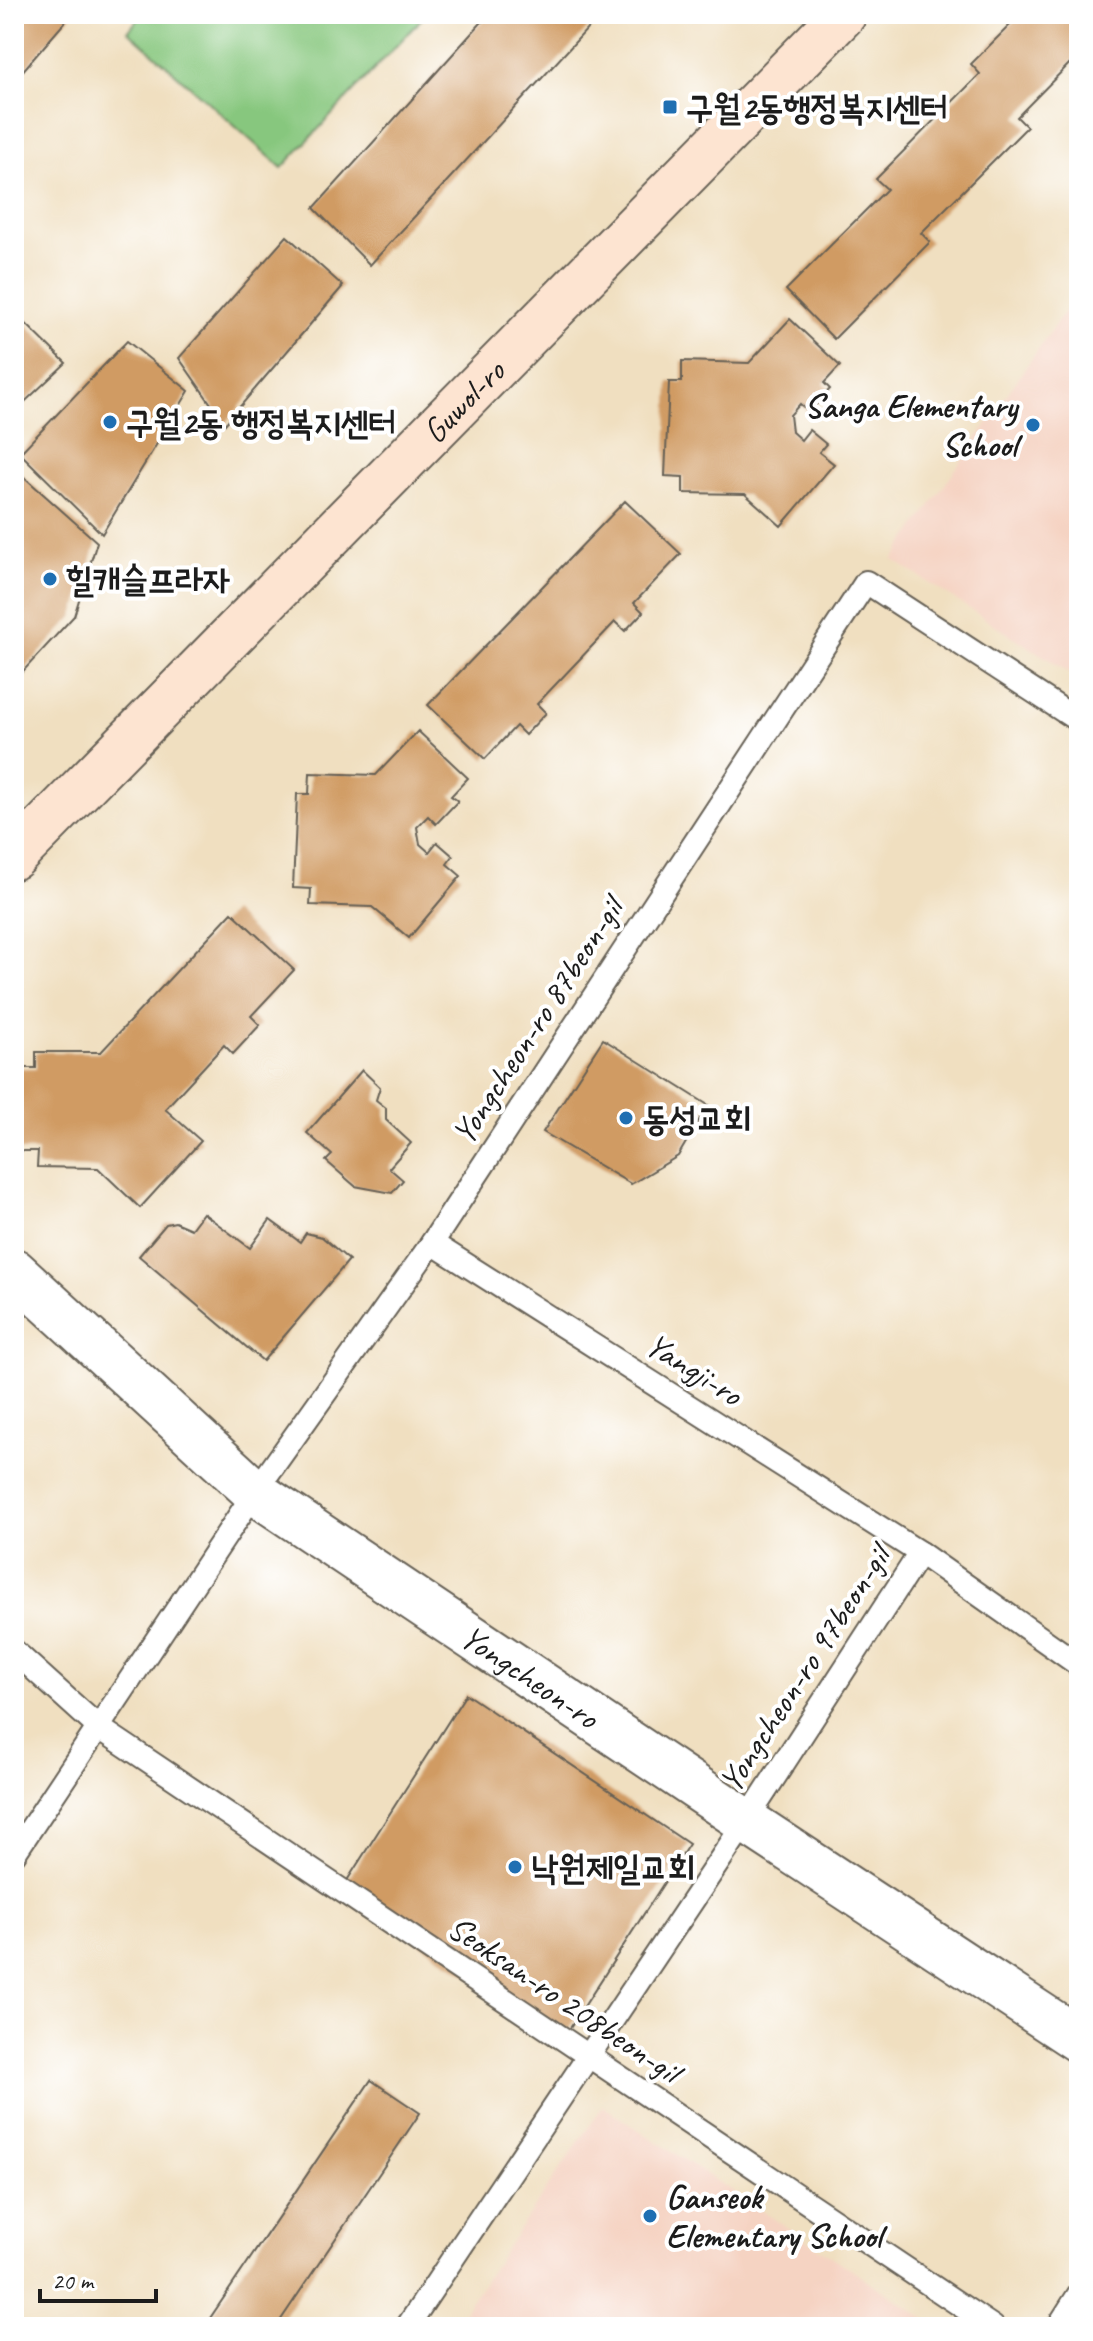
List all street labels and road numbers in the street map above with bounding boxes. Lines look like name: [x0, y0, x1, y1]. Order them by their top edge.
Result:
street label: Guwol-ro: [413, 349, 515, 452]
street label: Yongcheon-ro 87beon-gil: [442, 885, 636, 1152]
street label: Yangji-ro: [638, 1323, 752, 1416]
street label: Yongcheon-ro 97beon-gil: [709, 1533, 903, 1800]
street label: Yongcheon-ro: [453, 1615, 609, 1739]
street label: Seoksan-ro 208beon-gil: [440, 1906, 693, 2096]

